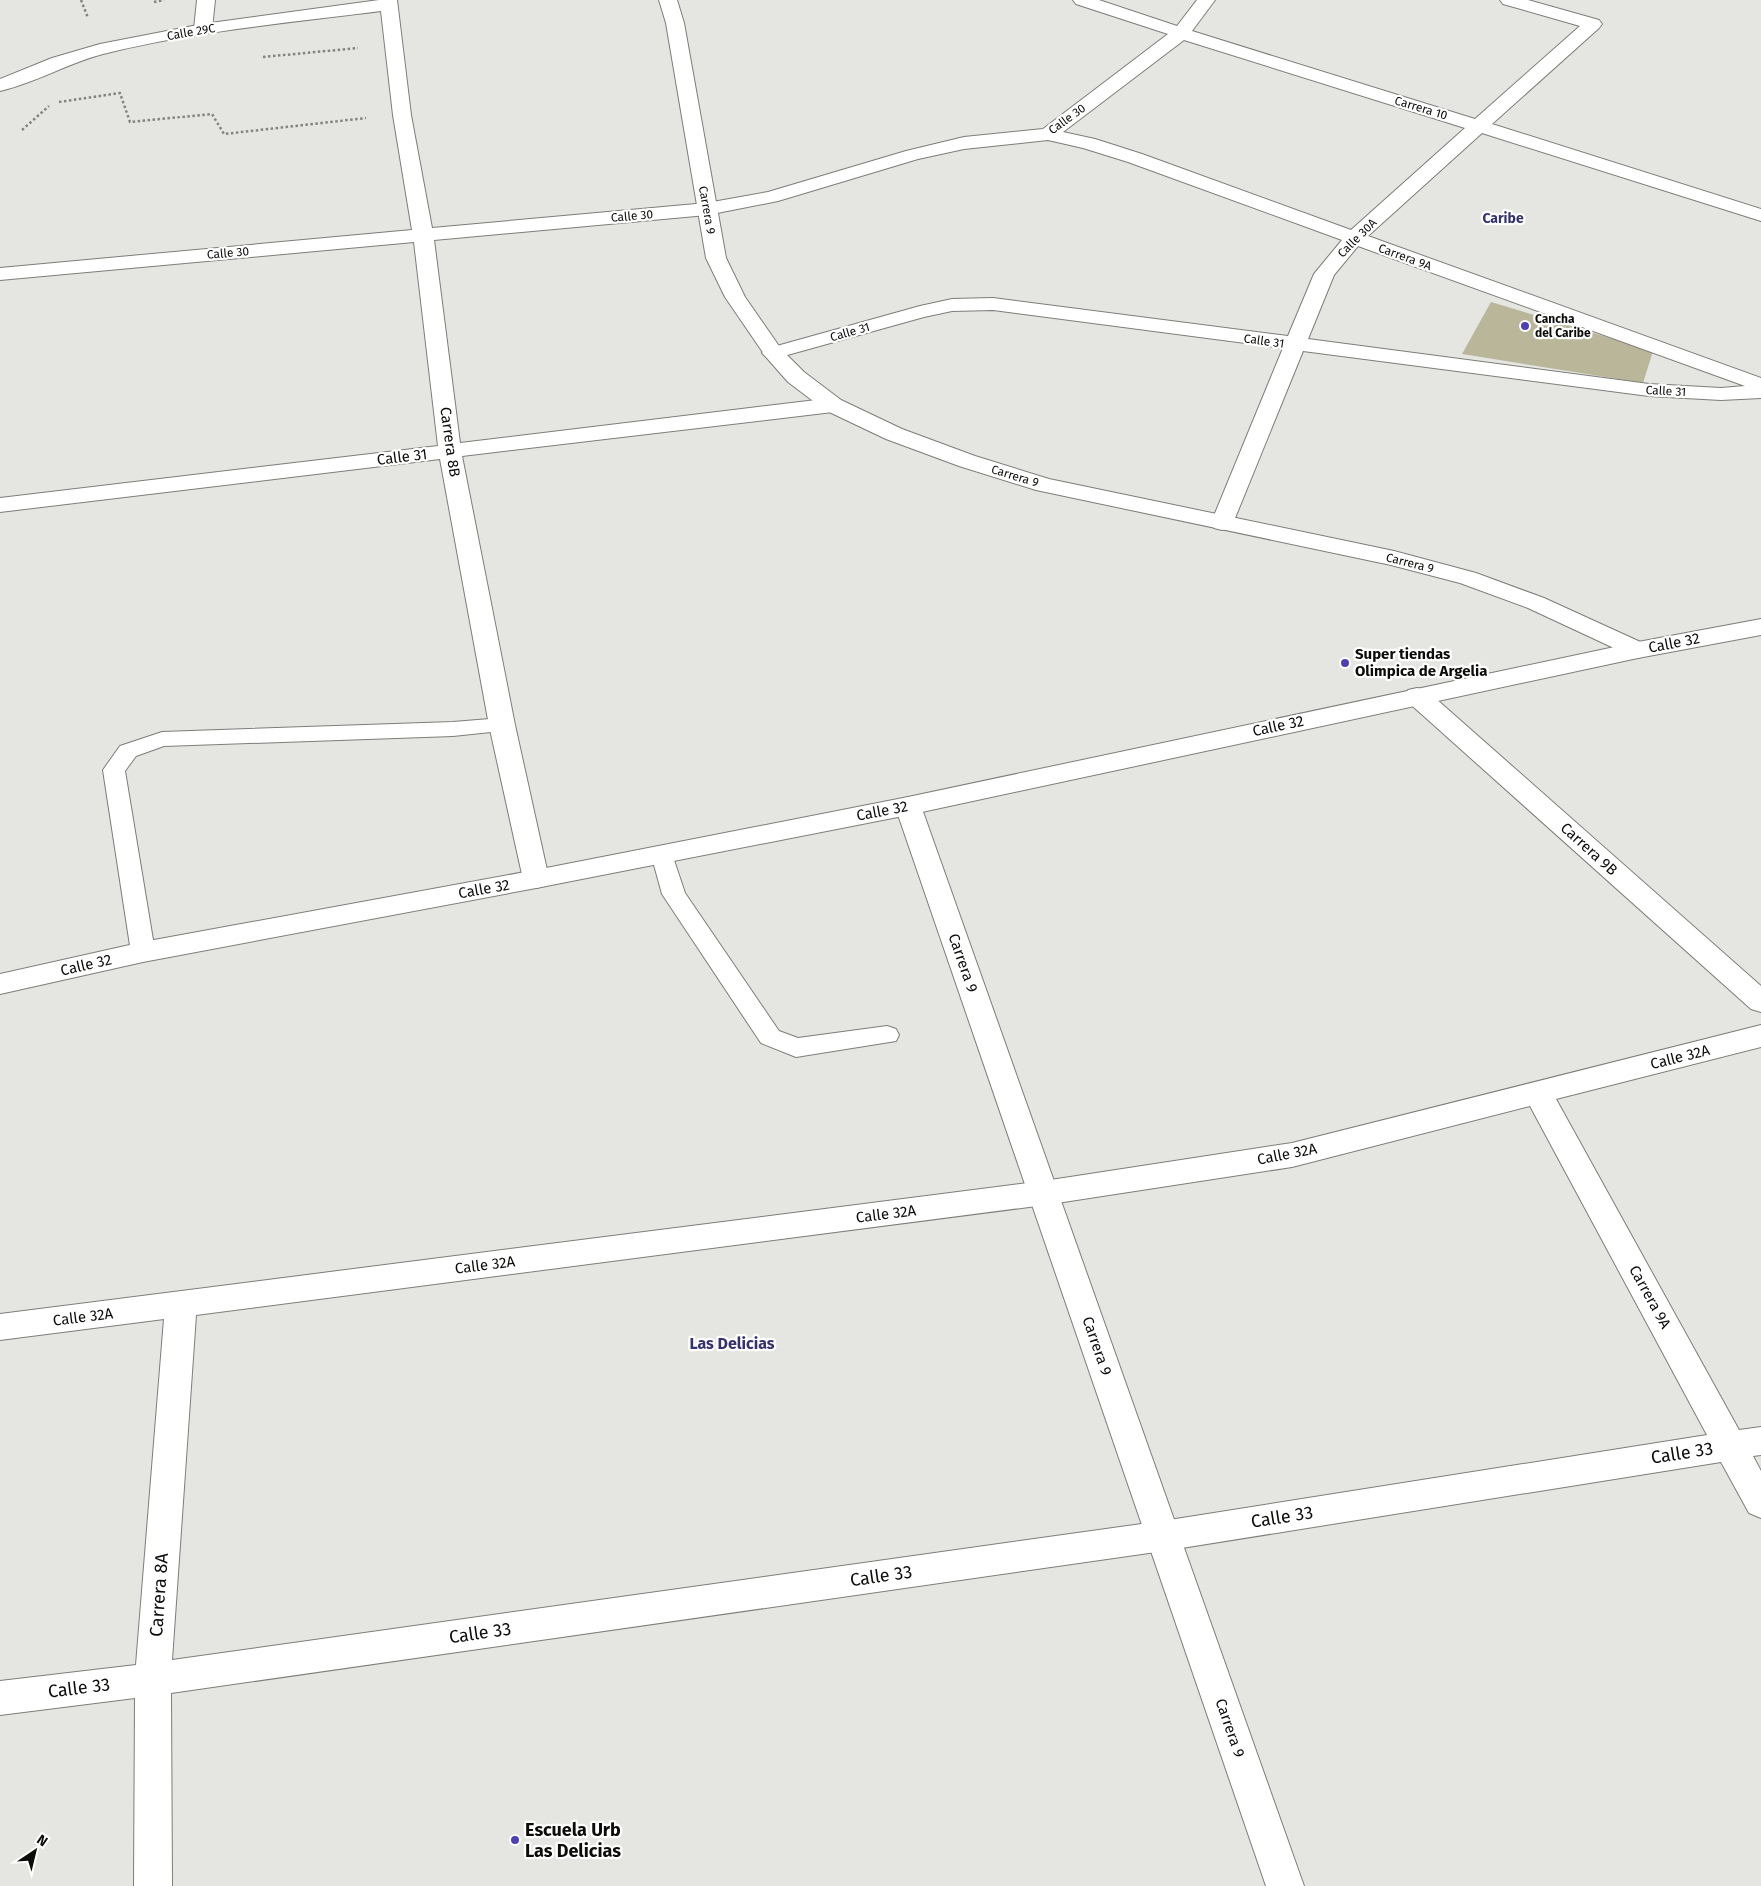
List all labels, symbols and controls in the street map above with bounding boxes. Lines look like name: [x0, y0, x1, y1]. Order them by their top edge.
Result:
street label: Calle 29C: [166, 21, 216, 43]
street label: Carrera 10: [1393, 93, 1449, 123]
street label: Calle 30: [1046, 101, 1089, 137]
street label: Carrera 9: [696, 185, 718, 235]
street label: Calle 30: [610, 207, 654, 225]
district label: Caribe: [1482, 210, 1524, 227]
street label: Calle 30A: [1335, 216, 1379, 260]
street label: Carrera 9A: [1377, 241, 1434, 273]
street label: Calle 30: [206, 244, 250, 262]
place label: Cancha del Caribe: [1535, 312, 1591, 340]
street label: Calle 31: [829, 320, 871, 344]
marker: Cancha del Caribe: [1519, 320, 1531, 332]
street label: Calle 31: [1243, 331, 1285, 351]
street label: Calle 31: [1645, 383, 1687, 399]
street label: Carrera 8B: [436, 406, 464, 478]
street label: Calle 31: [376, 445, 428, 469]
street label: Carrera 9: [990, 462, 1040, 490]
street label: Carrera 9: [1385, 550, 1435, 576]
street label: Calle 32: [1647, 629, 1701, 657]
place label: Super tiendas Olimpica de Argelia: [1355, 645, 1487, 680]
marker: Super tiendas Olimpica de Argelia: [1339, 657, 1351, 669]
street label: Calle 32: [1251, 712, 1305, 740]
street label: Calle 32: [855, 797, 909, 825]
street label: Carrera 9B: [1557, 819, 1621, 879]
street label: Calle 32: [457, 876, 511, 902]
street label: Carrera 9: [945, 931, 981, 995]
street label: Calle 32: [59, 950, 113, 980]
street label: Calle 32A: [1648, 1041, 1712, 1073]
street label: Calle 32A: [1256, 1139, 1319, 1169]
street label: Calle 32A: [855, 1201, 918, 1227]
street label: Calle 32A: [454, 1252, 517, 1278]
street label: Carrera 9A: [1625, 1262, 1675, 1332]
street label: Calle 32A: [52, 1304, 115, 1330]
street label: Carrera 9: [1079, 1314, 1115, 1378]
district label: Las Delicias: [689, 1334, 775, 1353]
street label: Calle 33: [1649, 1437, 1715, 1469]
street label: Calle 33: [1249, 1501, 1315, 1533]
street label: Carrera 8A: [145, 1552, 173, 1638]
street label: Calle 33: [849, 1561, 913, 1591]
street label: Calle 33: [448, 1618, 512, 1648]
street label: Calle 33: [47, 1673, 111, 1703]
street label: Carrera 9: [1212, 1696, 1248, 1760]
place label: Escuela Urb Las Delicias: [525, 1819, 621, 1862]
north arrow: [10, 1826, 60, 1876]
text: N: [33, 1831, 51, 1850]
marker: Escuela Urb Las Delicias: [509, 1834, 521, 1846]

